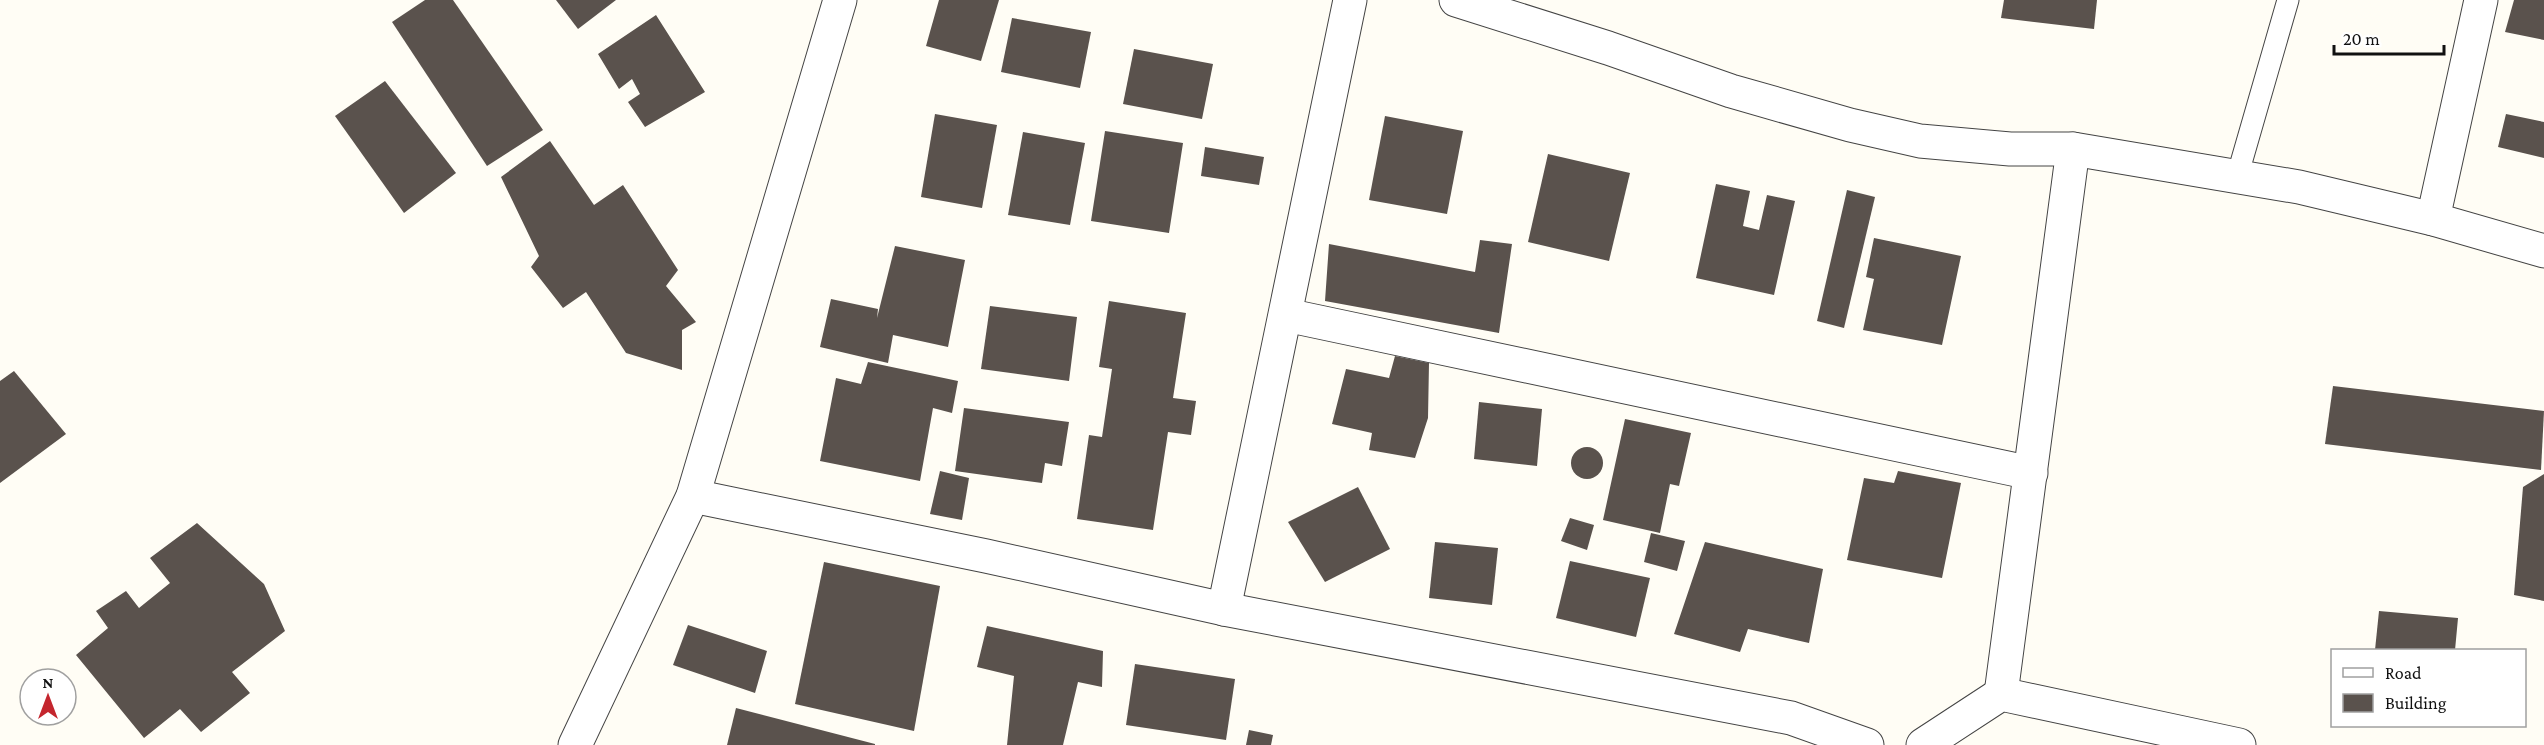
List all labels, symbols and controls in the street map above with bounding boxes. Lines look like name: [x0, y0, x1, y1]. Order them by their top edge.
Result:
scale bar: [2334, 18, 2444, 56]
text: 20 m: [2343, 29, 2380, 49]
legend: [2331, 649, 2526, 727]
text: Road: [2385, 663, 2422, 683]
north arrow: [18, 667, 78, 727]
text: N: [43, 674, 54, 691]
text: Building: [2385, 693, 2447, 713]

